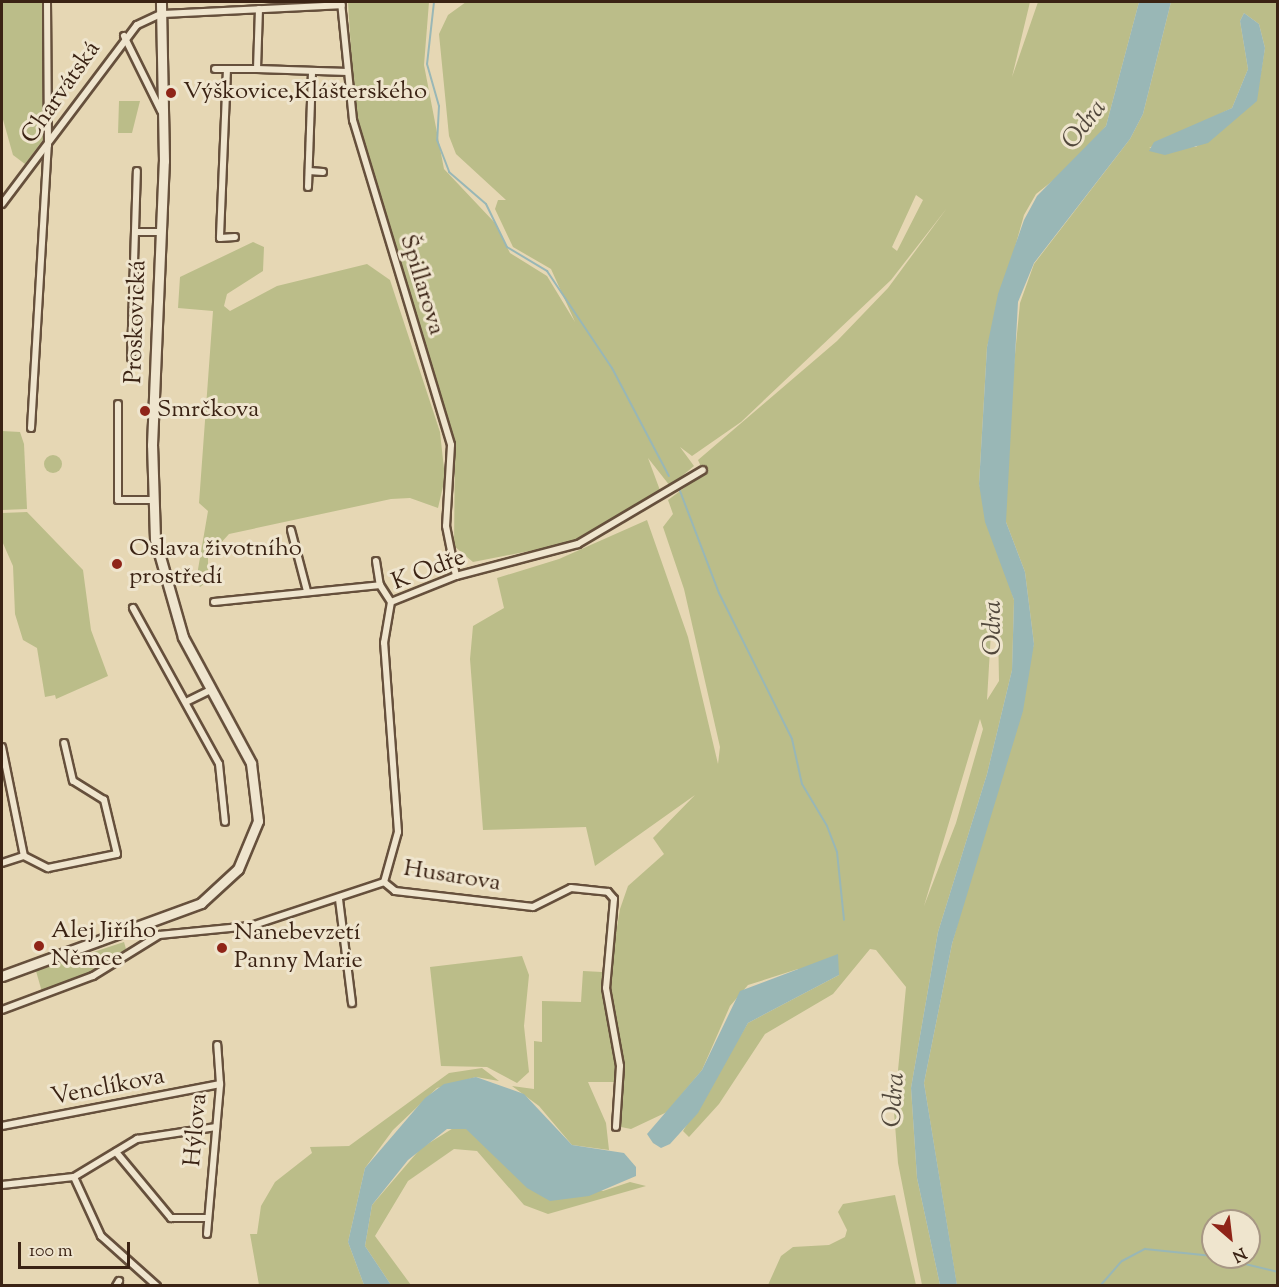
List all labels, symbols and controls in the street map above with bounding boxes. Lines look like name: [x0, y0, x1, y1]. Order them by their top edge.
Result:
street label: Charvátská: [16, 36, 108, 150]
place label: Výškovice,Klášterského: [183, 79, 427, 107]
marker: Výškovice,Klášterského: [164, 86, 178, 100]
water label: Odra: [1056, 94, 1114, 156]
street label: Špillarova: [392, 231, 450, 339]
street label: Proskovická: [120, 260, 154, 384]
place label: Smrčkova: [157, 397, 259, 425]
marker: Smrčkova: [138, 404, 152, 418]
place label: Oslava životního prostředí: [129, 536, 302, 592]
street label: K Odře: [388, 544, 470, 598]
marker: Oslava životního prostředí: [110, 557, 124, 571]
water label: Odra: [978, 601, 1010, 655]
street label: Husarova: [401, 855, 503, 899]
place label: Alej Jiřího Němce: [51, 918, 156, 974]
place label: Nanebevzetí Panny Marie: [234, 920, 363, 976]
marker: Alej Jiřího Němce: [32, 939, 46, 953]
marker: Nanebevzetí Panny Marie: [215, 941, 229, 955]
street label: Venclíkova: [49, 1063, 167, 1113]
water label: Odra: [878, 1072, 912, 1128]
street label: Hýlova: [179, 1092, 215, 1168]
north arrow: [1201, 1209, 1261, 1269]
scale bar: [21, 1230, 134, 1268]
text: 100 m: [29, 1239, 73, 1265]
text: N: [1228, 1240, 1250, 1267]

